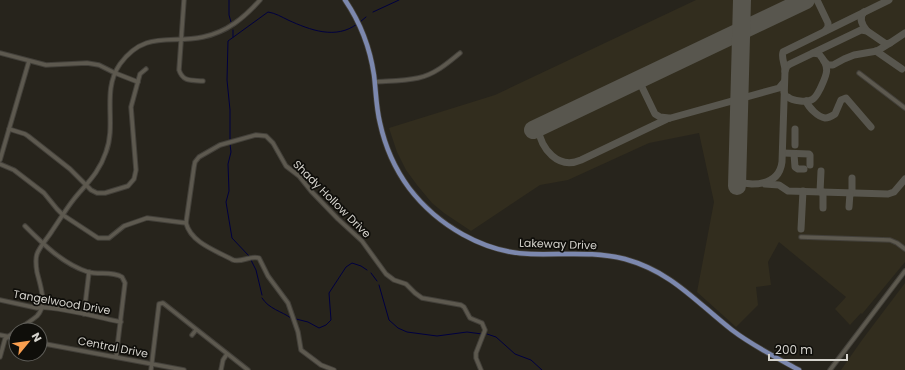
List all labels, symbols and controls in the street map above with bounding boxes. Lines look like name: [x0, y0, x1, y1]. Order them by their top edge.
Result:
street label: Shady Hollow Drive: [290, 157, 375, 242]
street label: Lakeway Drive: [519, 235, 597, 253]
street label: Tangelwood Drive: [12, 286, 112, 318]
north arrow: [8, 322, 48, 362]
text: N: [28, 330, 46, 345]
street label: Central Drive: [77, 332, 150, 362]
scale bar: [769, 336, 847, 362]
text: 200 m: [775, 341, 813, 358]

